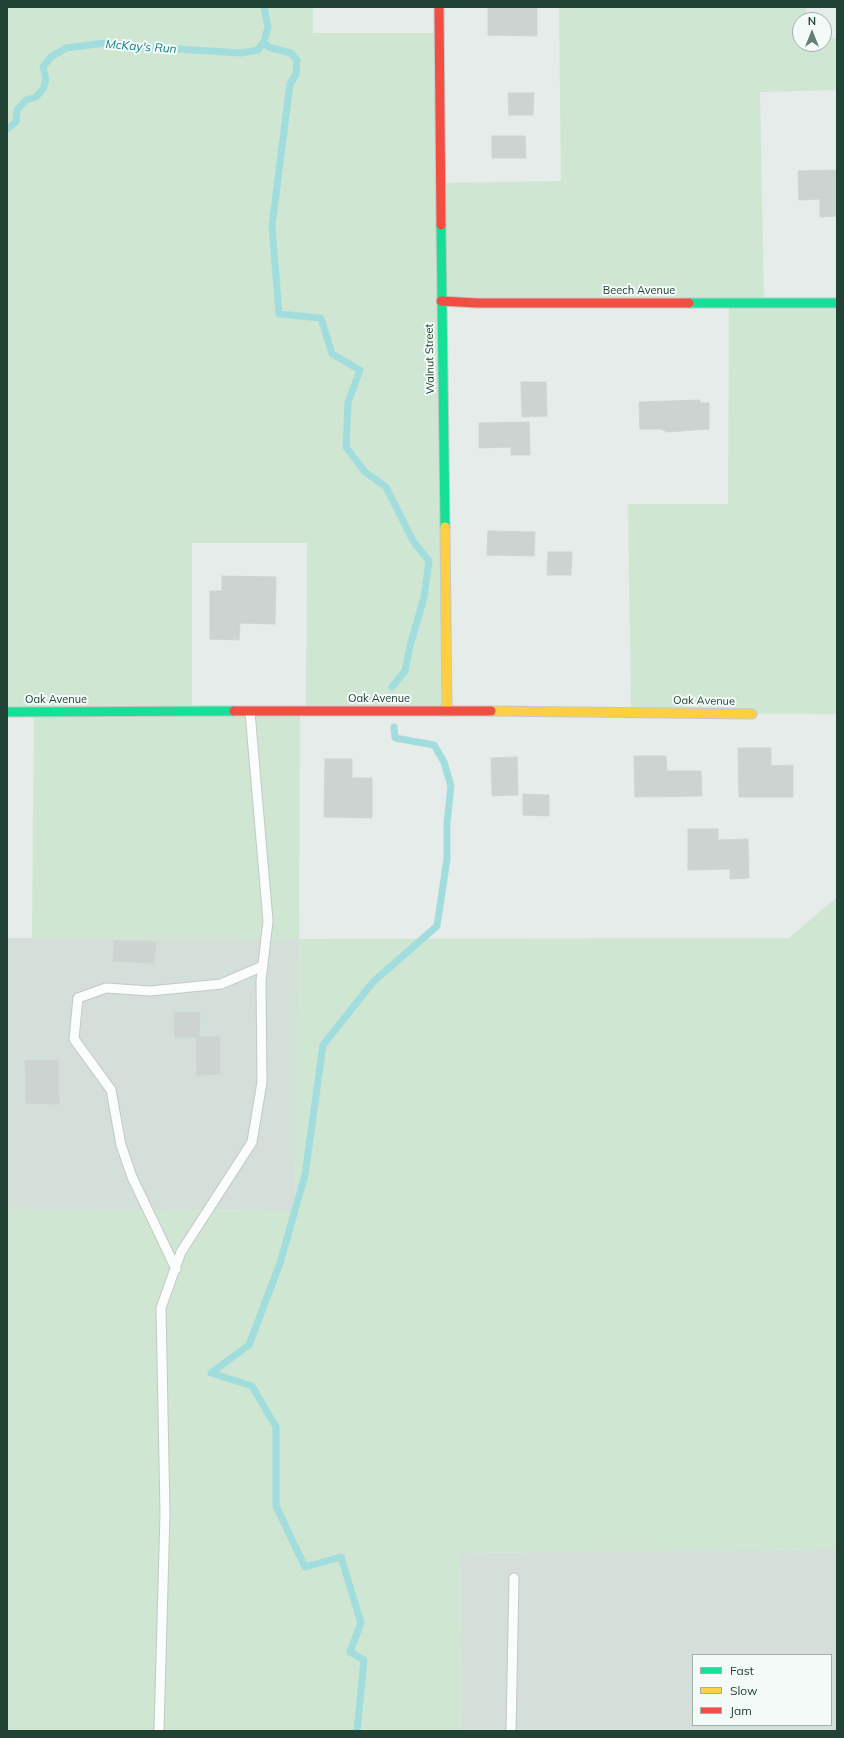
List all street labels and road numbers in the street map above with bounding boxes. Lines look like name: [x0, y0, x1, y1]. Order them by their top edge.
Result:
street label: Beech Avenue: [603, 284, 675, 298]
street label: Walnut Street: [423, 324, 437, 394]
street label: Oak Avenue: [348, 692, 410, 706]
street label: Oak Avenue: [25, 693, 87, 707]
street label: Oak Avenue: [673, 694, 735, 708]

